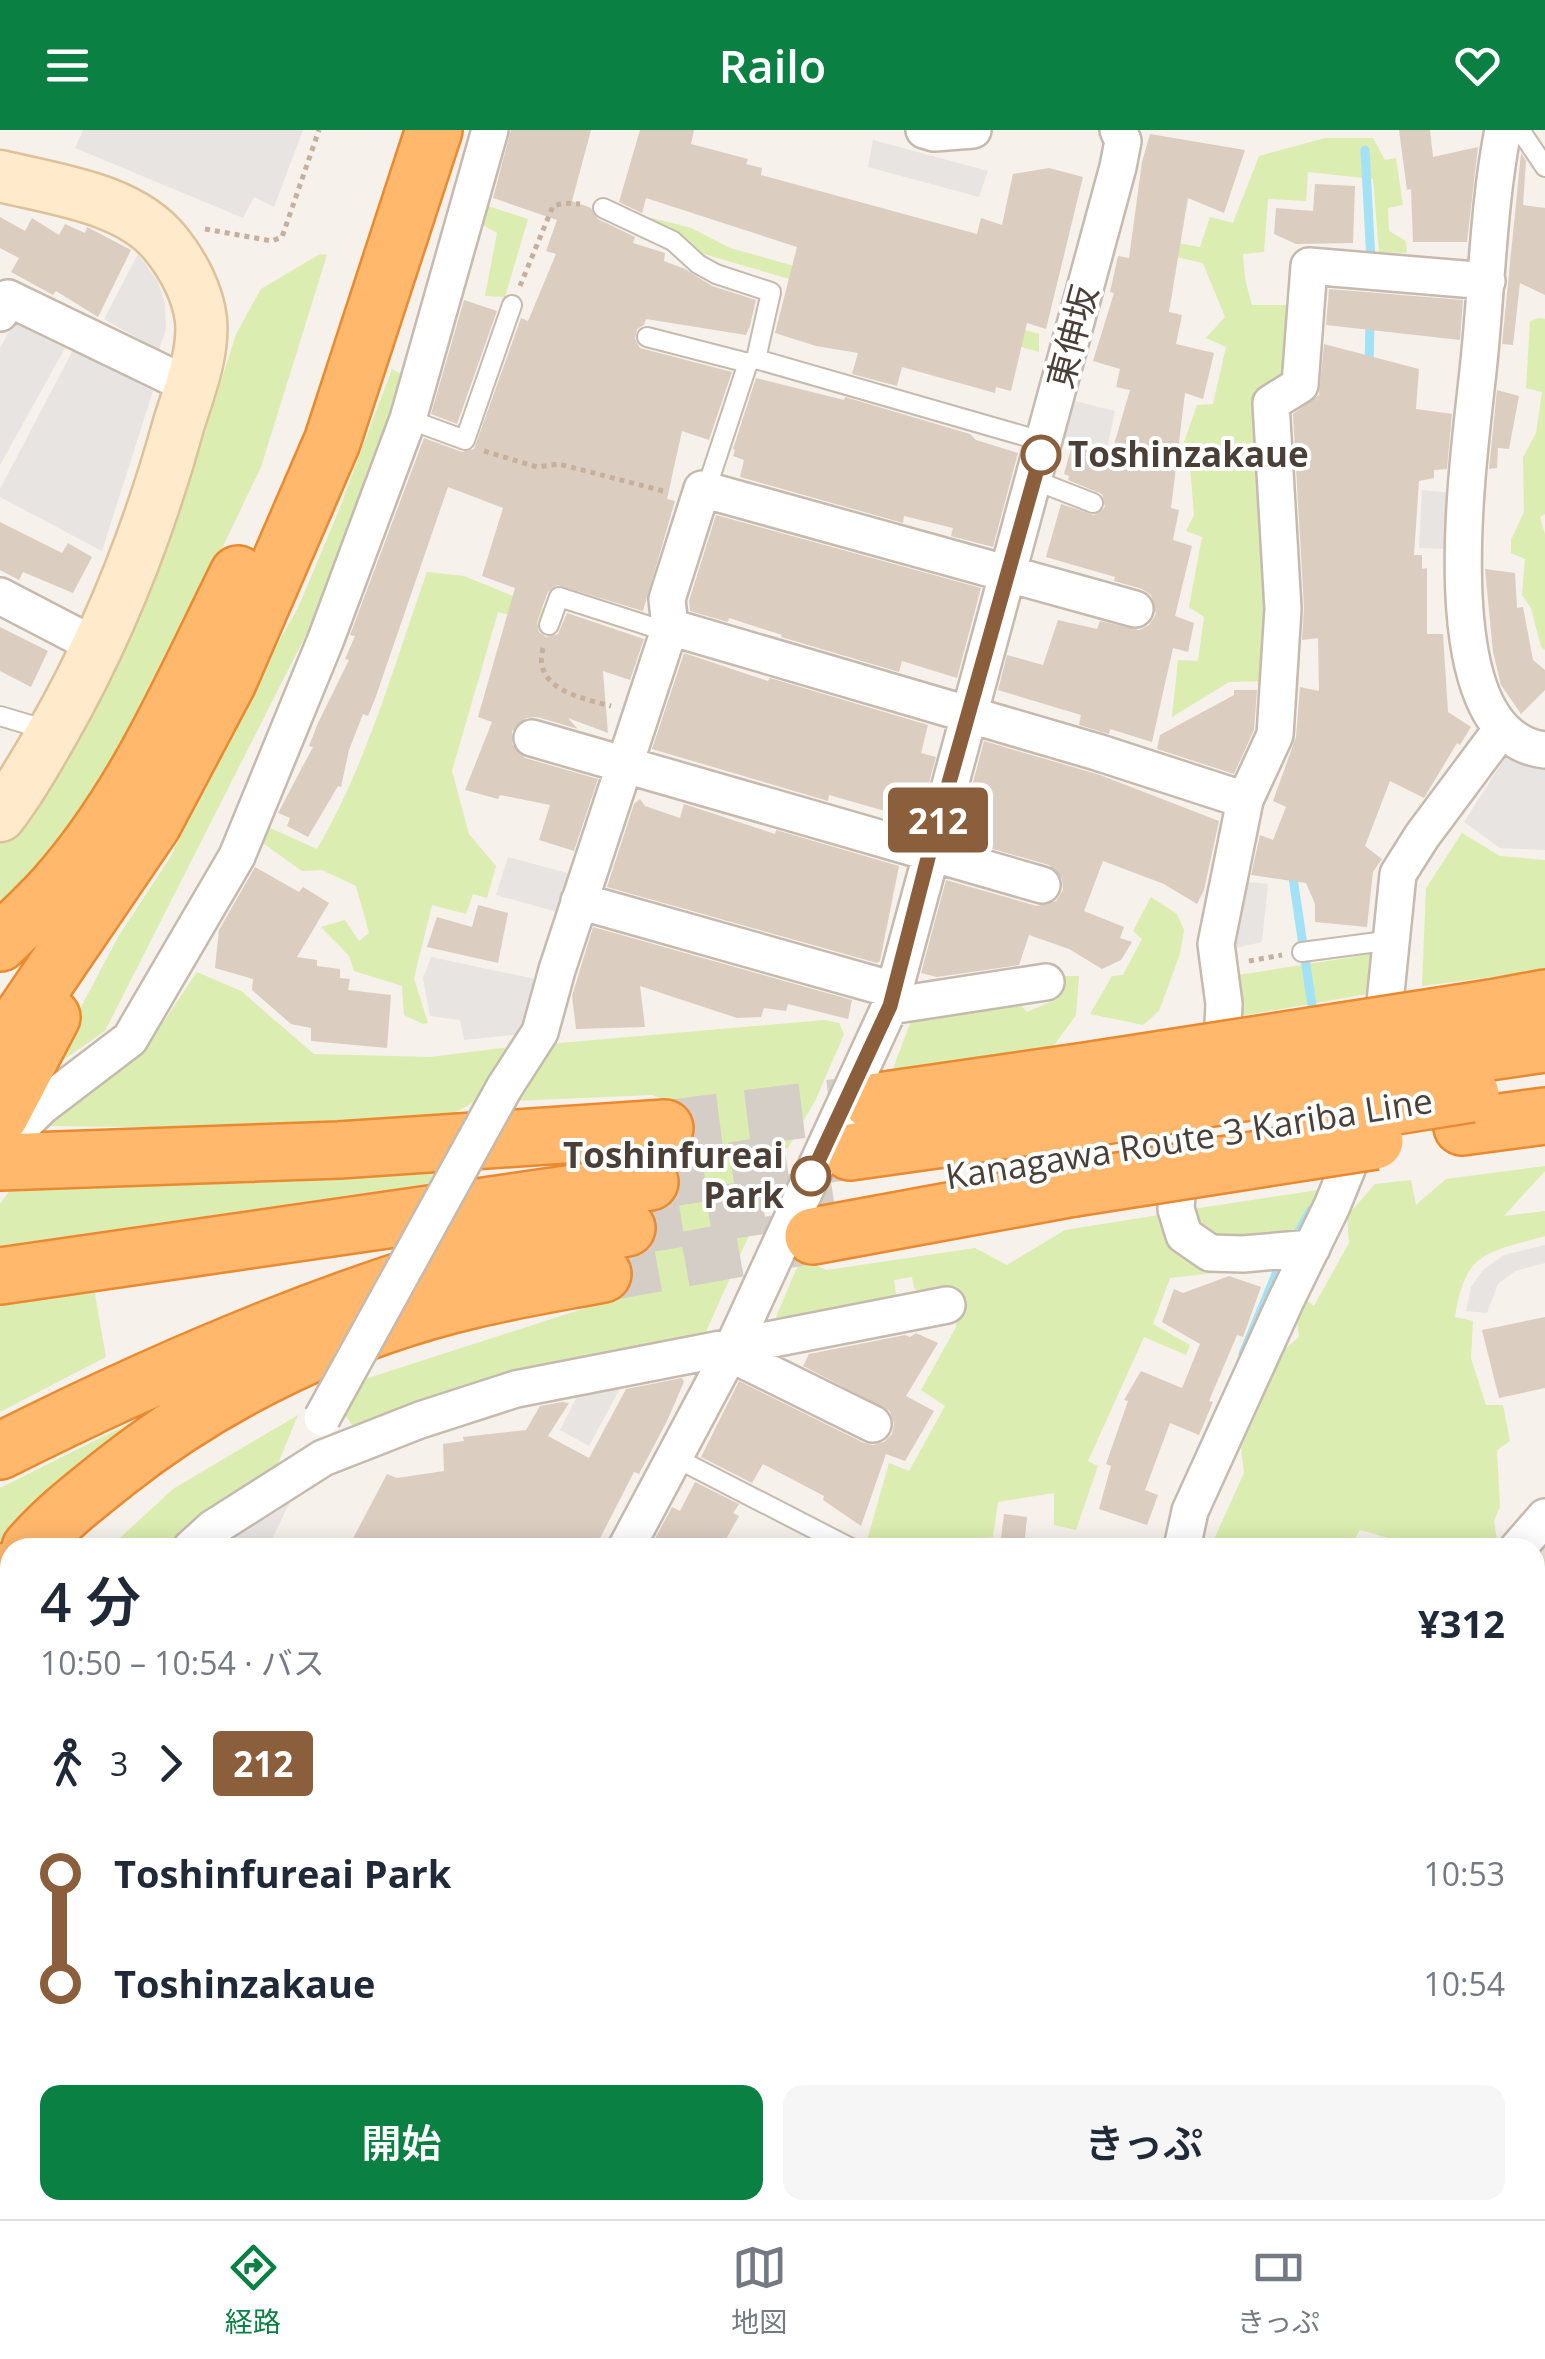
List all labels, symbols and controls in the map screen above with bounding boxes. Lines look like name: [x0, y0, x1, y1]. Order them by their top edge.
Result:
text: Railo: [719, 35, 826, 96]
icon: menu: [40, 38, 95, 93]
icon: heart: [1450, 38, 1505, 93]
street label: 東伸坂: [1035, 280, 1108, 393]
place label: Toshinzakaue: [1068, 430, 1309, 477]
marker: Toshinzakaue: [1022, 436, 1060, 474]
line badge: 212: [880, 788, 996, 852]
text: 212: [908, 797, 968, 844]
street label: Kanagawa Route 3 Kariba Line: [942, 1076, 1436, 1199]
place label: Toshinfureai Park: [563, 1131, 784, 1218]
marker: Toshinfureai Park: [792, 1157, 830, 1195]
text: 4 分: [40, 1563, 141, 1638]
text: ¥312: [1418, 1597, 1505, 1649]
text: 10:50 – 10:54 · バス: [40, 1641, 325, 1684]
icon: walk: [40, 1736, 95, 1791]
icon: forward: [143, 1736, 198, 1791]
text: 212: [233, 1740, 293, 1787]
text: 3: [110, 1742, 128, 1785]
text: Toshinfureai Park: [114, 1847, 451, 1899]
text: 10:53: [1423, 1852, 1505, 1895]
text: Toshinzakaue: [114, 1957, 375, 2009]
text: 10:54: [1423, 1962, 1505, 2005]
button: 開始: [40, 2085, 763, 2200]
button: きっぷ: [783, 2085, 1505, 2200]
tab: 経路: [225, 2240, 281, 2340]
tab: 地図: [731, 2240, 787, 2340]
tab: きっぷ: [1237, 2240, 1320, 2340]

